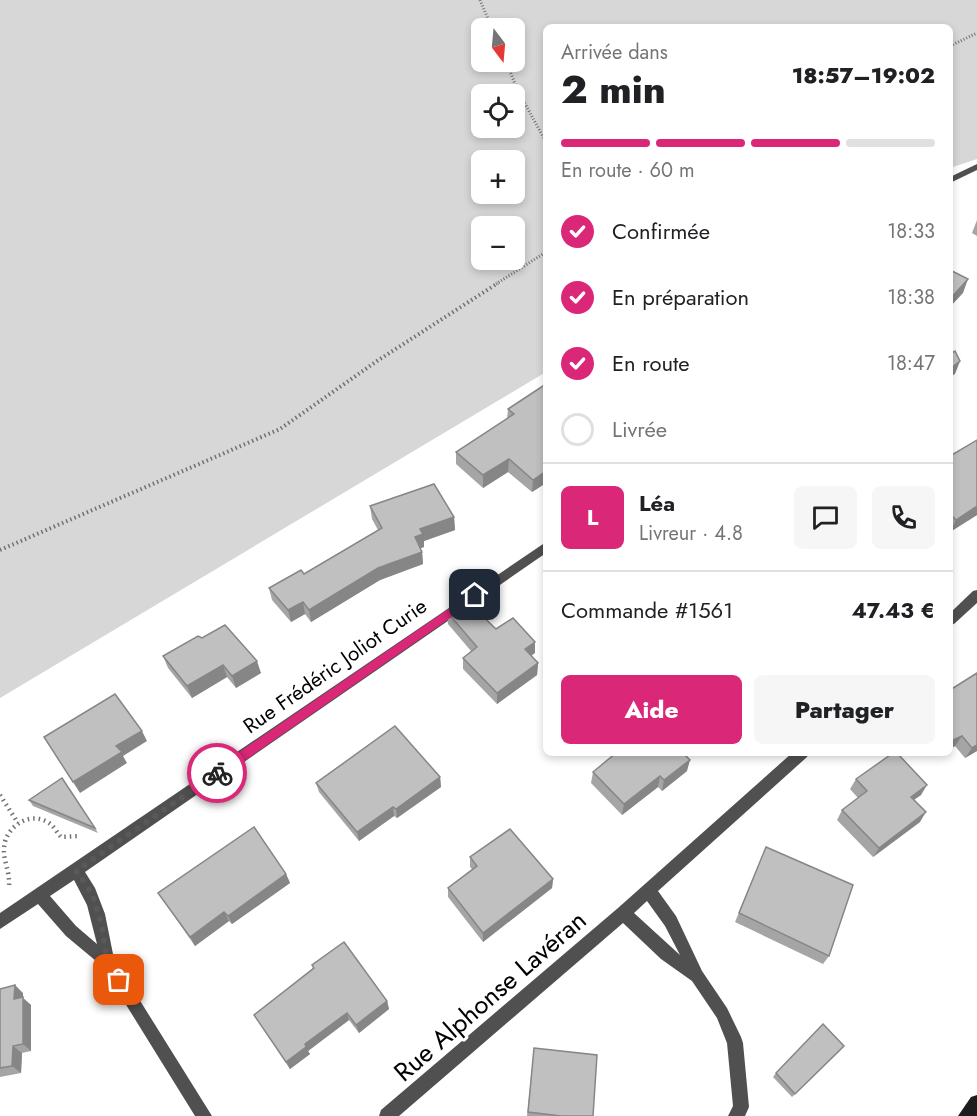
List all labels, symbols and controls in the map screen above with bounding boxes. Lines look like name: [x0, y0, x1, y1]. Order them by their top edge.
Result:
north arrow: [471, 18, 525, 72]
map controls: [471, 18, 525, 270]
text: Arrivée dans: [561, 38, 668, 67]
text: 18:57–19:02: [792, 59, 935, 91]
text: 2 min: [561, 61, 666, 118]
button: locate: [471, 84, 525, 138]
button: +: [471, 150, 525, 204]
text: En route · 60 m: [561, 156, 695, 185]
icon: check: [561, 215, 594, 248]
text: Confirmée: [612, 215, 710, 247]
button: −: [471, 216, 525, 270]
text: 18:33: [887, 217, 935, 246]
icon: check: [561, 281, 594, 314]
text: En préparation: [612, 281, 749, 313]
text: 18:38: [887, 283, 935, 312]
icon: check: [561, 347, 594, 380]
text: En route: [612, 347, 690, 379]
text: 18:47: [887, 349, 935, 378]
text: Livrée: [612, 413, 667, 445]
button: chat: [794, 486, 857, 549]
button: phone: [872, 486, 935, 549]
text: Léa: [639, 487, 675, 519]
text: L: [587, 501, 598, 533]
text: Livreur · 4.8: [639, 519, 743, 548]
pin: [449, 569, 500, 620]
icon: home: [458, 578, 491, 611]
street label: Rue Frédéric Joliot Curie: [237, 591, 433, 741]
text: Commande #1561: [561, 594, 733, 626]
text: 47.43 €: [851, 594, 935, 626]
button: Aide: [561, 675, 742, 744]
button: Partager: [754, 675, 935, 744]
courier: [187, 743, 247, 803]
icon: bike: [201, 757, 234, 790]
street label: Rue Alphonse Lavéran: [385, 902, 595, 1090]
pin: [93, 954, 144, 1005]
icon: bag: [102, 963, 135, 996]

